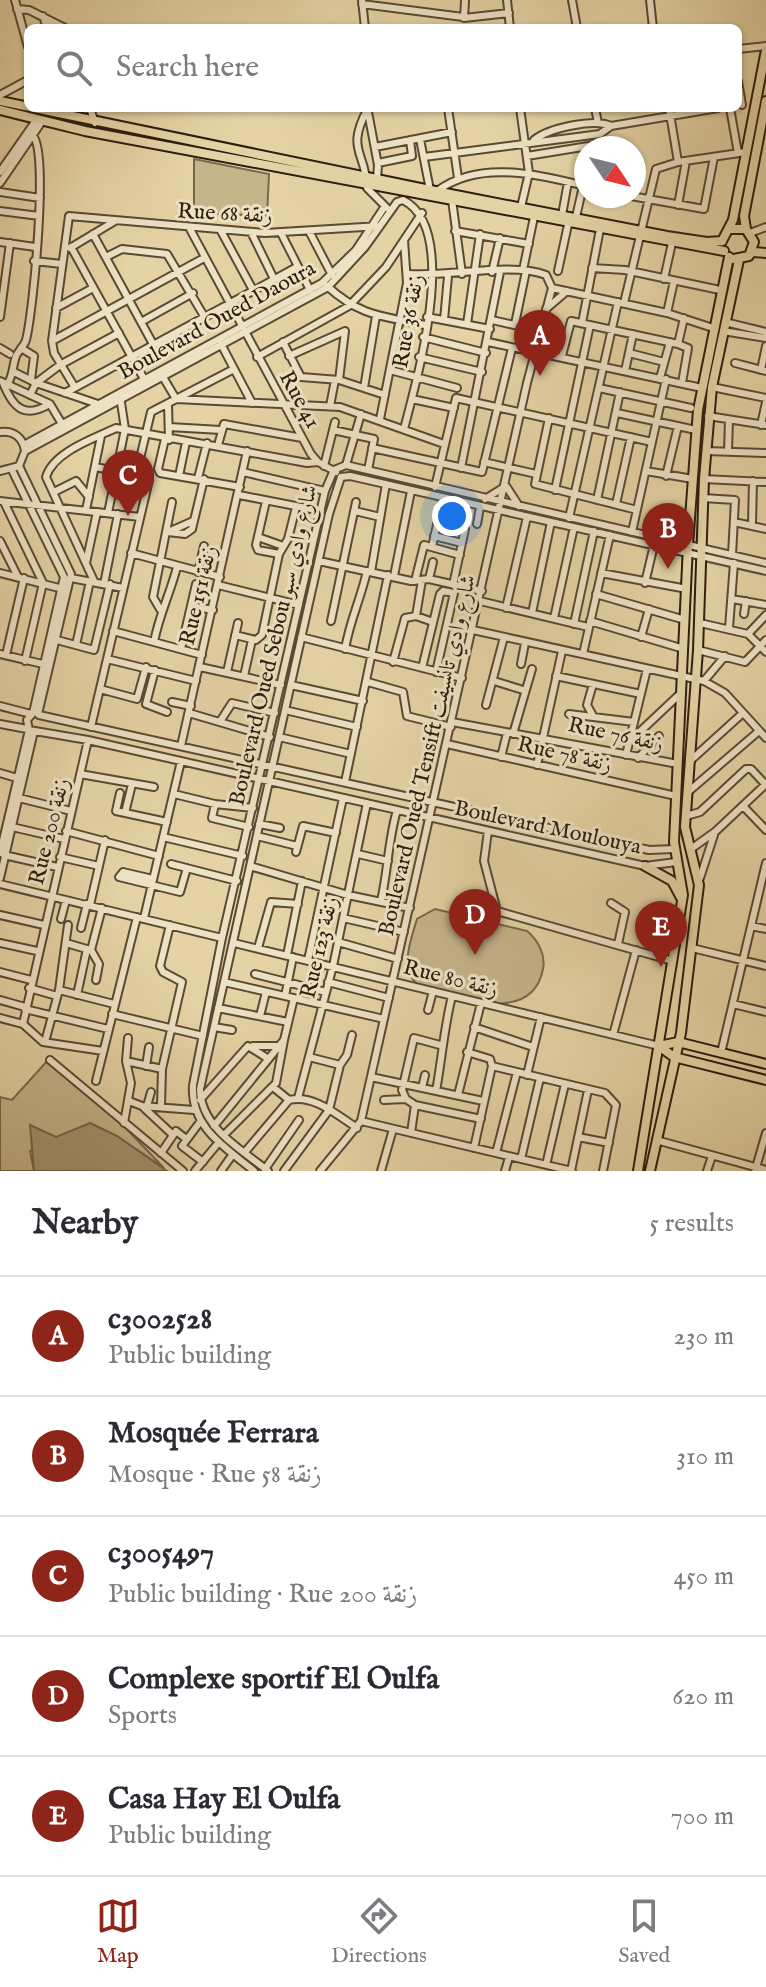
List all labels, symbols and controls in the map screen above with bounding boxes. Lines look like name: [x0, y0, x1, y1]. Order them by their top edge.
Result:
search box: [24, 24, 742, 112]
icon: search: [52, 46, 96, 90]
text: Search here: [116, 49, 259, 87]
north arrow: [574, 136, 646, 208]
street label: Rue 68 زنقة: [177, 198, 273, 230]
street label: Boulevard Oued Daoura: [113, 255, 321, 387]
street label: Rue 36 زنقة: [387, 272, 431, 370]
pin: A: [514, 310, 566, 376]
street label: Rue 41: [272, 366, 327, 434]
pin: C: [102, 450, 154, 516]
street label: Boulevard Oued Sebou شارع وادي سبو: [223, 482, 327, 809]
your location: [432, 496, 472, 536]
pin: B: [642, 503, 694, 569]
street label: Rue 151 زنقة: [174, 543, 224, 648]
street label: Boulevard Oued Tensift شارع وادي تانسيفت: [373, 572, 486, 939]
street label: Rue 76 زنقة: [565, 711, 666, 759]
street label: Rue 78 زنقة: [514, 730, 615, 779]
street label: Rue 200 زنقة: [23, 775, 77, 888]
street label: Boulevard Moulouya: [452, 794, 644, 862]
pin: D: [449, 889, 501, 955]
street label: Rue 123 زنقة: [295, 894, 345, 1001]
pin: E: [635, 901, 687, 967]
street label: Rue 80 زنقة: [400, 954, 501, 1004]
text: Nearby: [32, 1202, 138, 1245]
text: 5 results: [650, 1207, 734, 1240]
text: c3002528: [108, 1301, 212, 1339]
text: A: [49, 1320, 67, 1353]
text: 230 m: [674, 1320, 734, 1353]
text: Public building: [108, 1339, 271, 1372]
text: Mosquée Ferrara: [108, 1415, 319, 1453]
text: B: [49, 1440, 67, 1473]
text: 310 m: [676, 1440, 734, 1473]
text: Mosque · Rue 58 زنقة: [108, 1458, 322, 1491]
text: c3005497: [108, 1535, 214, 1573]
text: C: [49, 1560, 67, 1593]
text: 450 m: [674, 1560, 734, 1593]
text: Public building · Rue 200 زنقة: [108, 1578, 417, 1611]
text: Complexe sportif El Oulfa: [108, 1661, 439, 1699]
text: D: [48, 1680, 68, 1713]
text: 620 m: [672, 1680, 734, 1713]
text: Sports: [108, 1699, 177, 1732]
text: Casa Hay El Oulfa: [108, 1781, 340, 1819]
text: E: [49, 1800, 67, 1833]
text: 700 m: [671, 1800, 734, 1833]
text: Public building: [108, 1819, 271, 1852]
tab: Map: [96, 1894, 140, 1970]
tab: Directions: [331, 1894, 427, 1970]
tab: Saved: [618, 1894, 670, 1970]

